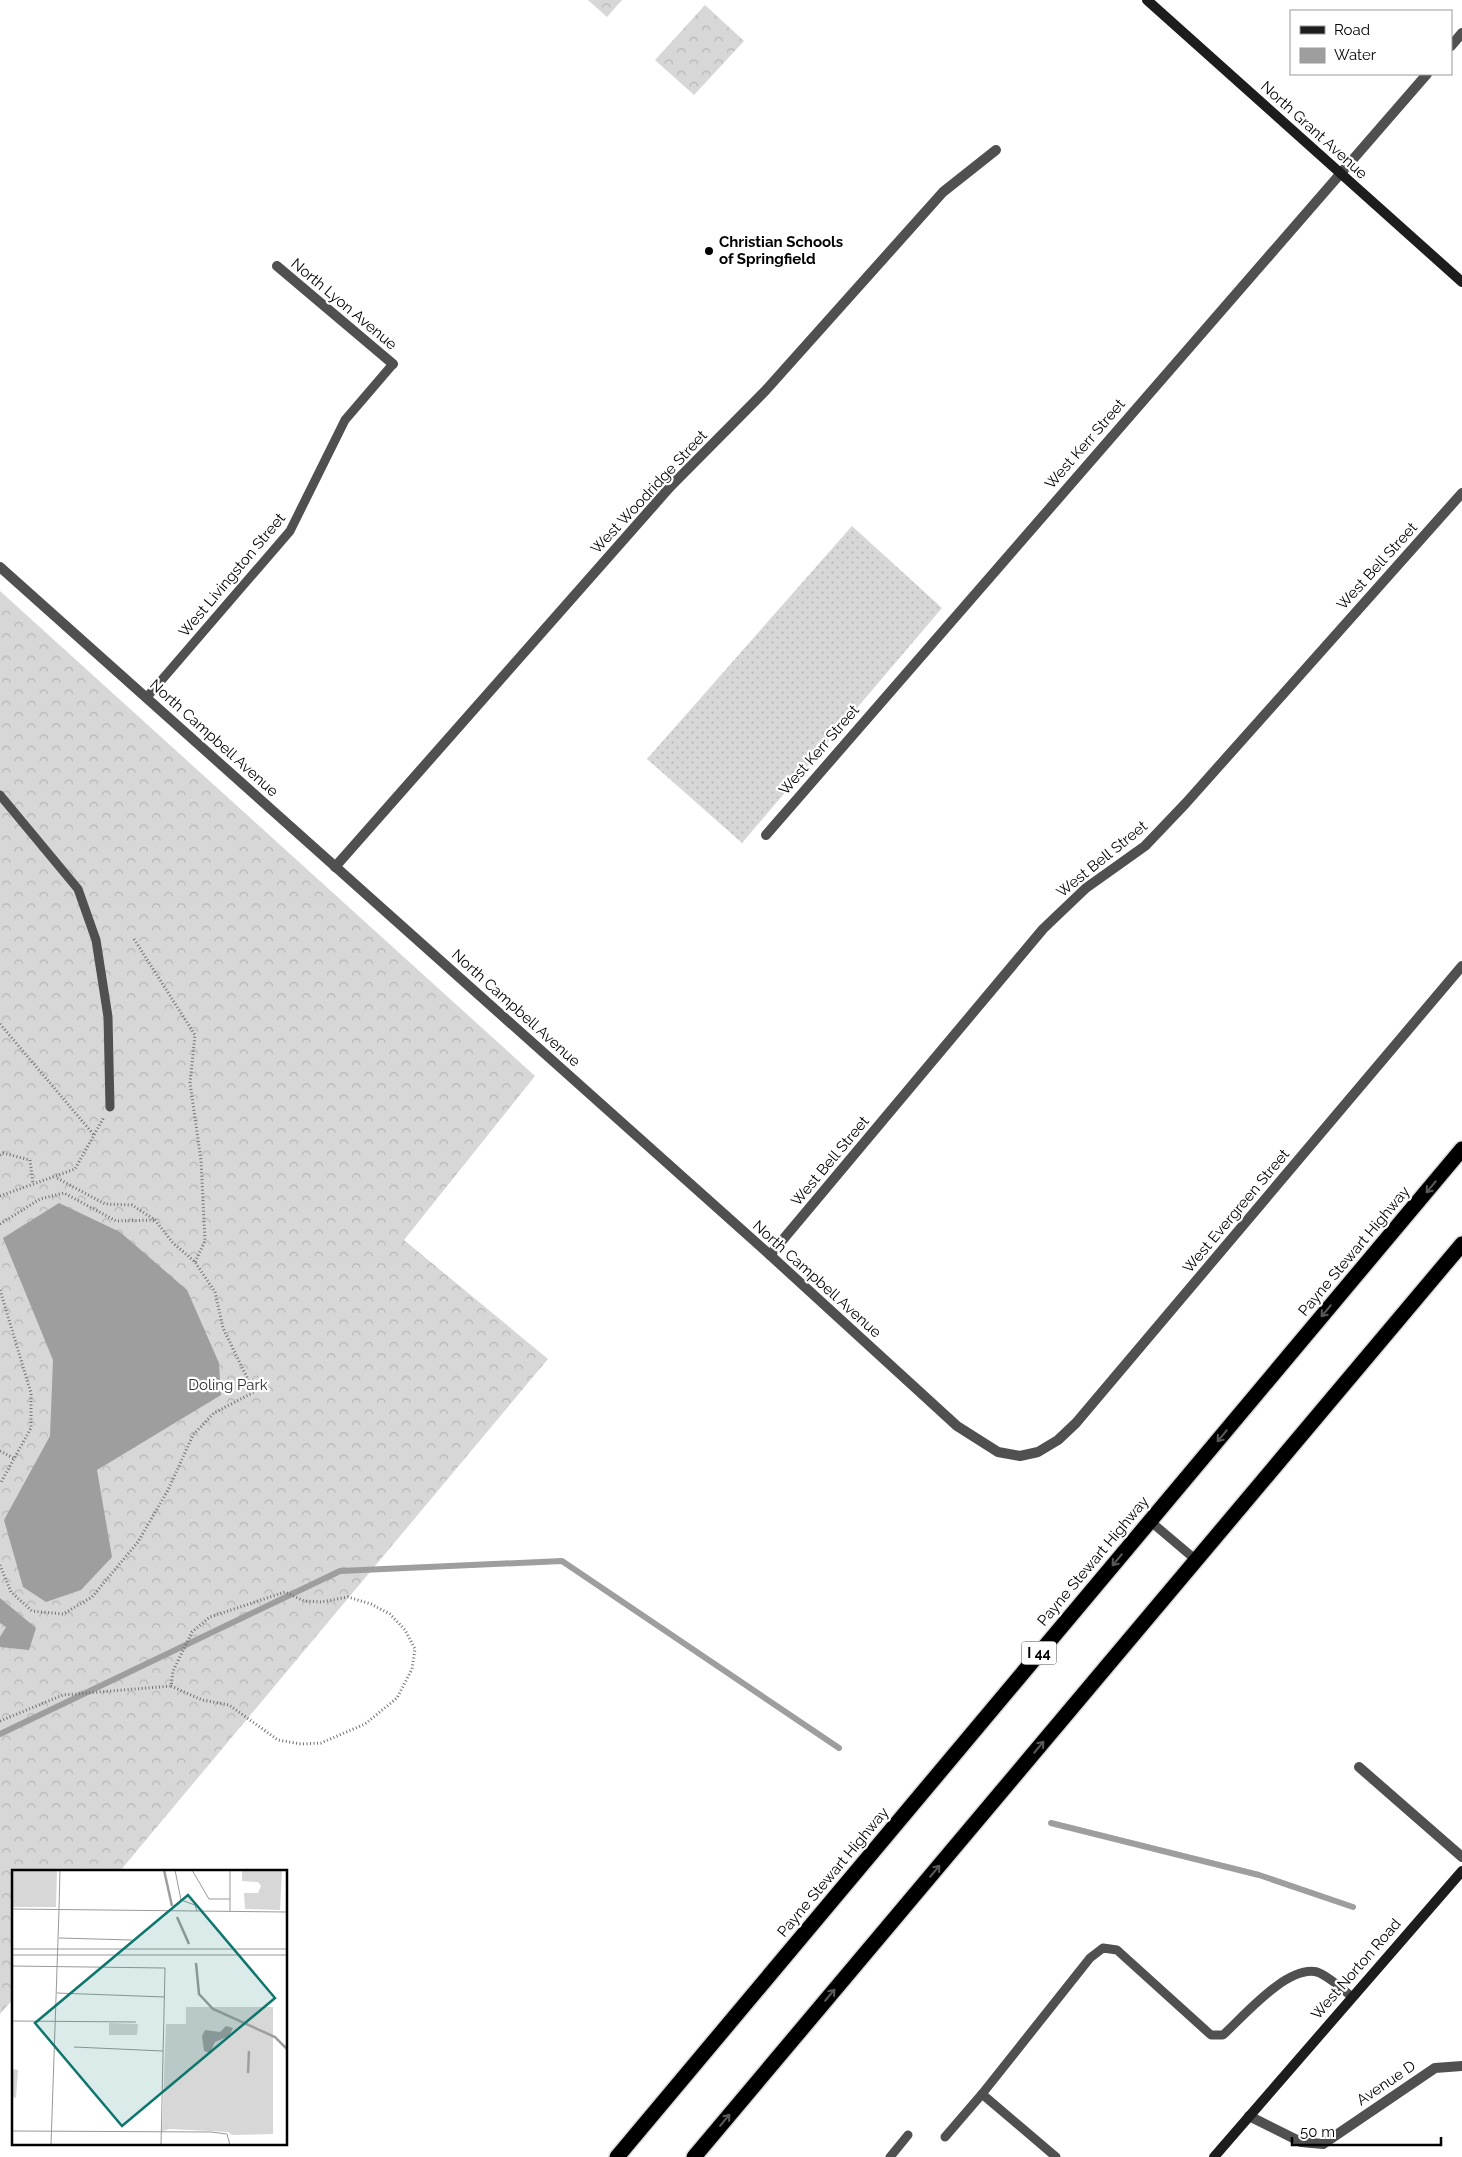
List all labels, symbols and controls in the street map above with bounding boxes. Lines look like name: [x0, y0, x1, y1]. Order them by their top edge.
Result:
legend: [1290, 10, 1452, 75]
text: Road: [1334, 21, 1370, 39]
text: Water: [1334, 46, 1377, 64]
street label: North Grant Avenue: [1257, 77, 1371, 183]
place label: Christian Schools of Springfield: [719, 233, 843, 268]
marker: Christian Schools of Springfield: [703, 245, 715, 257]
street label: North Lyon Avenue: [288, 255, 401, 354]
street label: West Kerr Street: [1041, 395, 1129, 493]
street label: West Woodridge Street: [587, 427, 711, 557]
street label: West Livingston Street: [175, 509, 289, 641]
street label: West Bell Street: [1333, 519, 1421, 613]
street label: North Campbell Avenue: [146, 676, 282, 801]
street label: West Kerr Street: [775, 701, 863, 799]
street label: West Bell Street: [1053, 817, 1151, 901]
street label: North Campbell Avenue: [448, 946, 584, 1071]
street label: West Bell Street: [787, 1113, 873, 1209]
street label: West Evergreen Street: [1179, 1145, 1293, 1277]
one-way arrow: [1425, 1180, 1436, 1193]
street label: Payne Stewart Highway: [1294, 1183, 1414, 1319]
street label: North Campbell Avenue: [749, 1217, 885, 1342]
one-way arrow: [1321, 1304, 1332, 1317]
park label: Doling Park: [188, 1376, 268, 1394]
one-way arrow: [1216, 1429, 1227, 1442]
street label: Payne Stewart Highway: [1033, 1493, 1153, 1629]
one-way arrow: [1112, 1553, 1123, 1566]
road number: I 44: [1022, 1642, 1056, 1665]
one-way arrow: [1034, 1740, 1045, 1753]
street label: Payne Stewart Highway: [773, 1804, 893, 1940]
one-way arrow: [929, 1865, 940, 1878]
inset map: [12, 1870, 288, 2144]
street label: West Norton Road: [1307, 1915, 1405, 2023]
one-way arrow: [824, 1989, 836, 2002]
street label: Avenue D: [1353, 2057, 1419, 2109]
one-way arrow: [720, 2113, 731, 2126]
scale bar: [1292, 2114, 1441, 2146]
text: 50 m: [1300, 2123, 1335, 2141]

